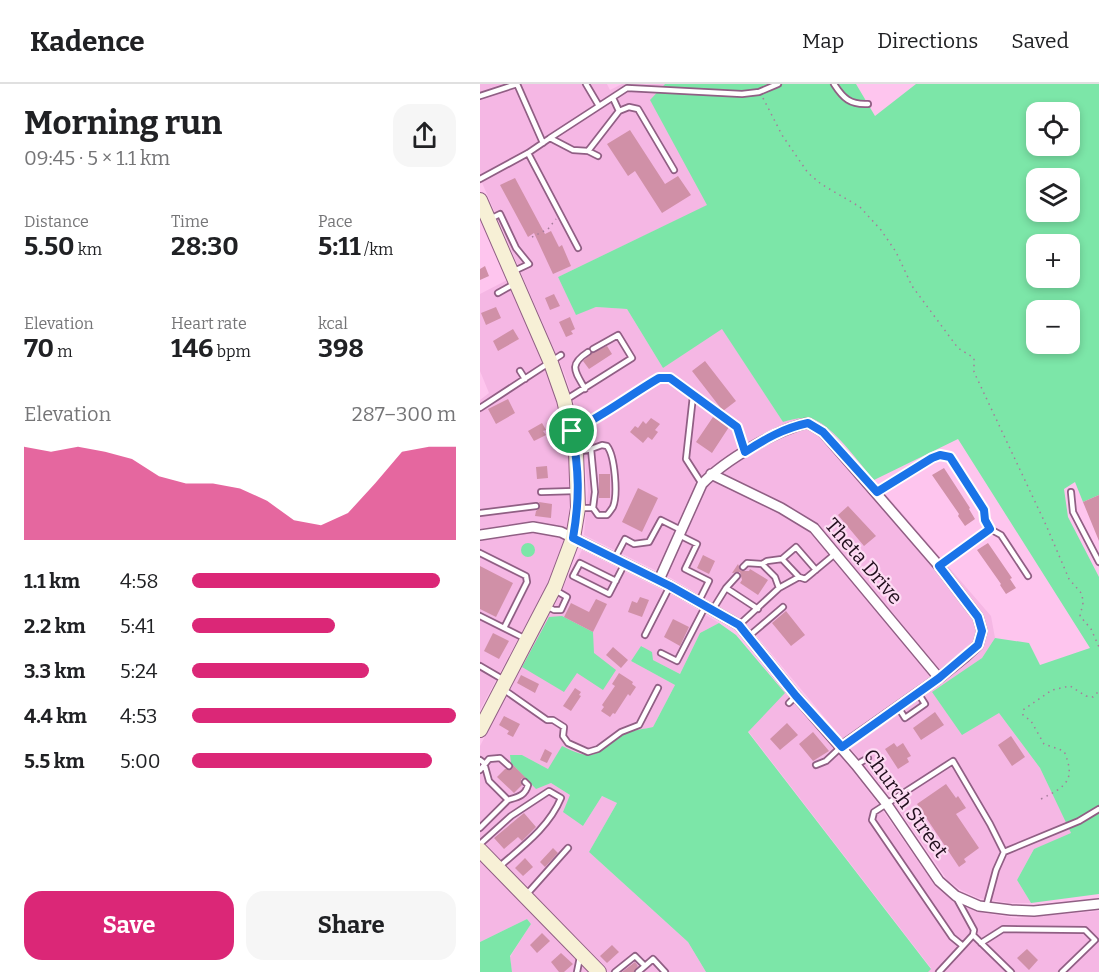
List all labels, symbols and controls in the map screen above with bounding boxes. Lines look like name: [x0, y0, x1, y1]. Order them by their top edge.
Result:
text: Kadence: [30, 25, 145, 58]
text: Map: [802, 28, 844, 54]
text: Directions: [877, 28, 978, 54]
text: Saved: [1011, 28, 1069, 54]
map controls: [1026, 102, 1080, 354]
button: locate: [1026, 102, 1080, 156]
text: Morning run: [24, 103, 222, 143]
button: share: [393, 104, 456, 167]
text: 09:45 · 5 × 1.1 km: [24, 146, 170, 170]
button: layers: [1026, 168, 1080, 222]
text: Distance: [24, 212, 89, 231]
text: Time: [171, 212, 209, 231]
text: Pace: [318, 212, 353, 231]
text: 5.50: [24, 231, 75, 262]
text: 28:30: [171, 231, 239, 262]
text: 5:11: [318, 231, 361, 262]
button: +: [1026, 234, 1080, 288]
text: km: [75, 240, 102, 259]
text: /km: [361, 240, 393, 259]
button: −: [1026, 300, 1080, 354]
text: Elevation: [24, 314, 94, 333]
text: Heart rate: [171, 314, 247, 333]
text: kcal: [318, 314, 348, 333]
text: 70: [24, 333, 54, 364]
text: 146: [171, 333, 213, 364]
text: 398: [318, 333, 364, 364]
text: m: [54, 342, 73, 361]
text: bpm: [213, 342, 251, 361]
text: Elevation: [24, 402, 111, 426]
text: 287–300 m: [352, 402, 456, 426]
pin: [546, 405, 597, 456]
icon: arrive: [555, 414, 588, 447]
street label: Theta Drive: [820, 513, 908, 609]
text: 1.1 km: [24, 569, 80, 593]
text: 4:58: [120, 569, 159, 593]
text: 2.2 km: [24, 614, 86, 638]
text: 5:41: [120, 614, 155, 638]
text: 3.3 km: [24, 659, 85, 683]
text: 5:24: [120, 659, 157, 683]
text: 4.4 km: [24, 704, 87, 728]
text: 4:53: [120, 704, 158, 728]
street label: Church Street: [859, 744, 953, 862]
text: 5.5 km: [24, 749, 85, 773]
text: 5:00: [120, 749, 161, 773]
button: Save: [24, 891, 234, 960]
button: Share: [246, 891, 456, 960]

